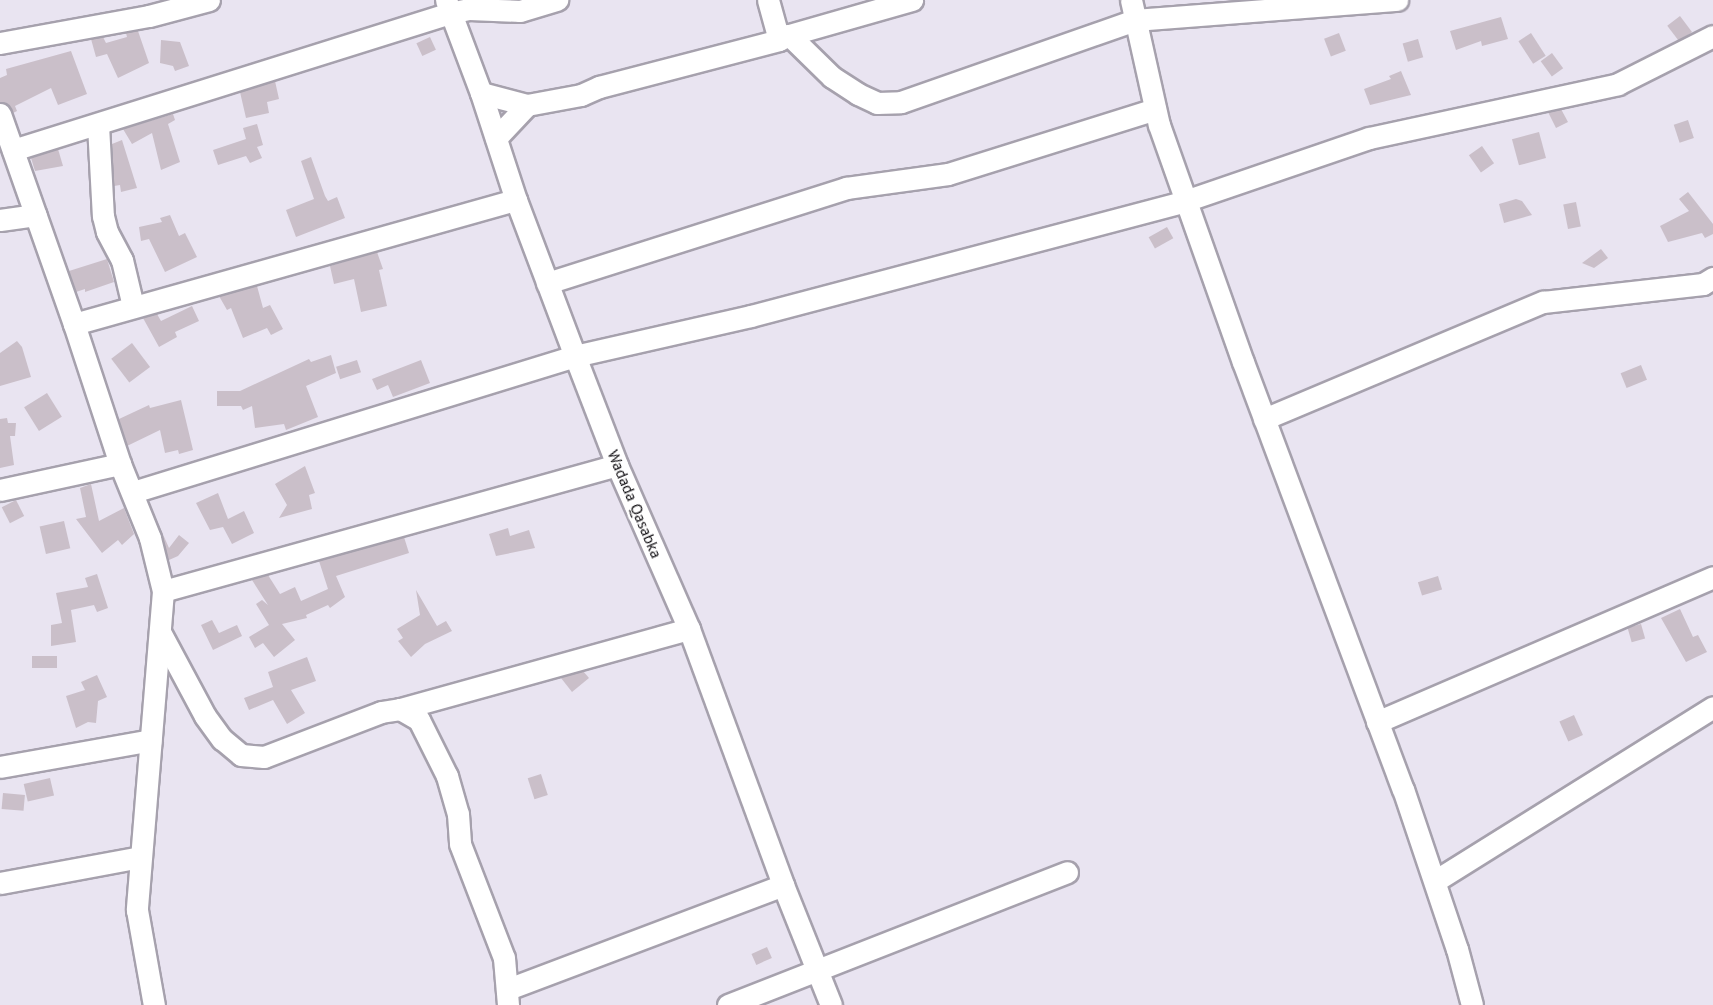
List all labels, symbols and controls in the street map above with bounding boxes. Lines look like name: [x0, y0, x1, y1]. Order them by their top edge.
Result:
street label: Wadada Qasabka: [604, 447, 666, 561]

